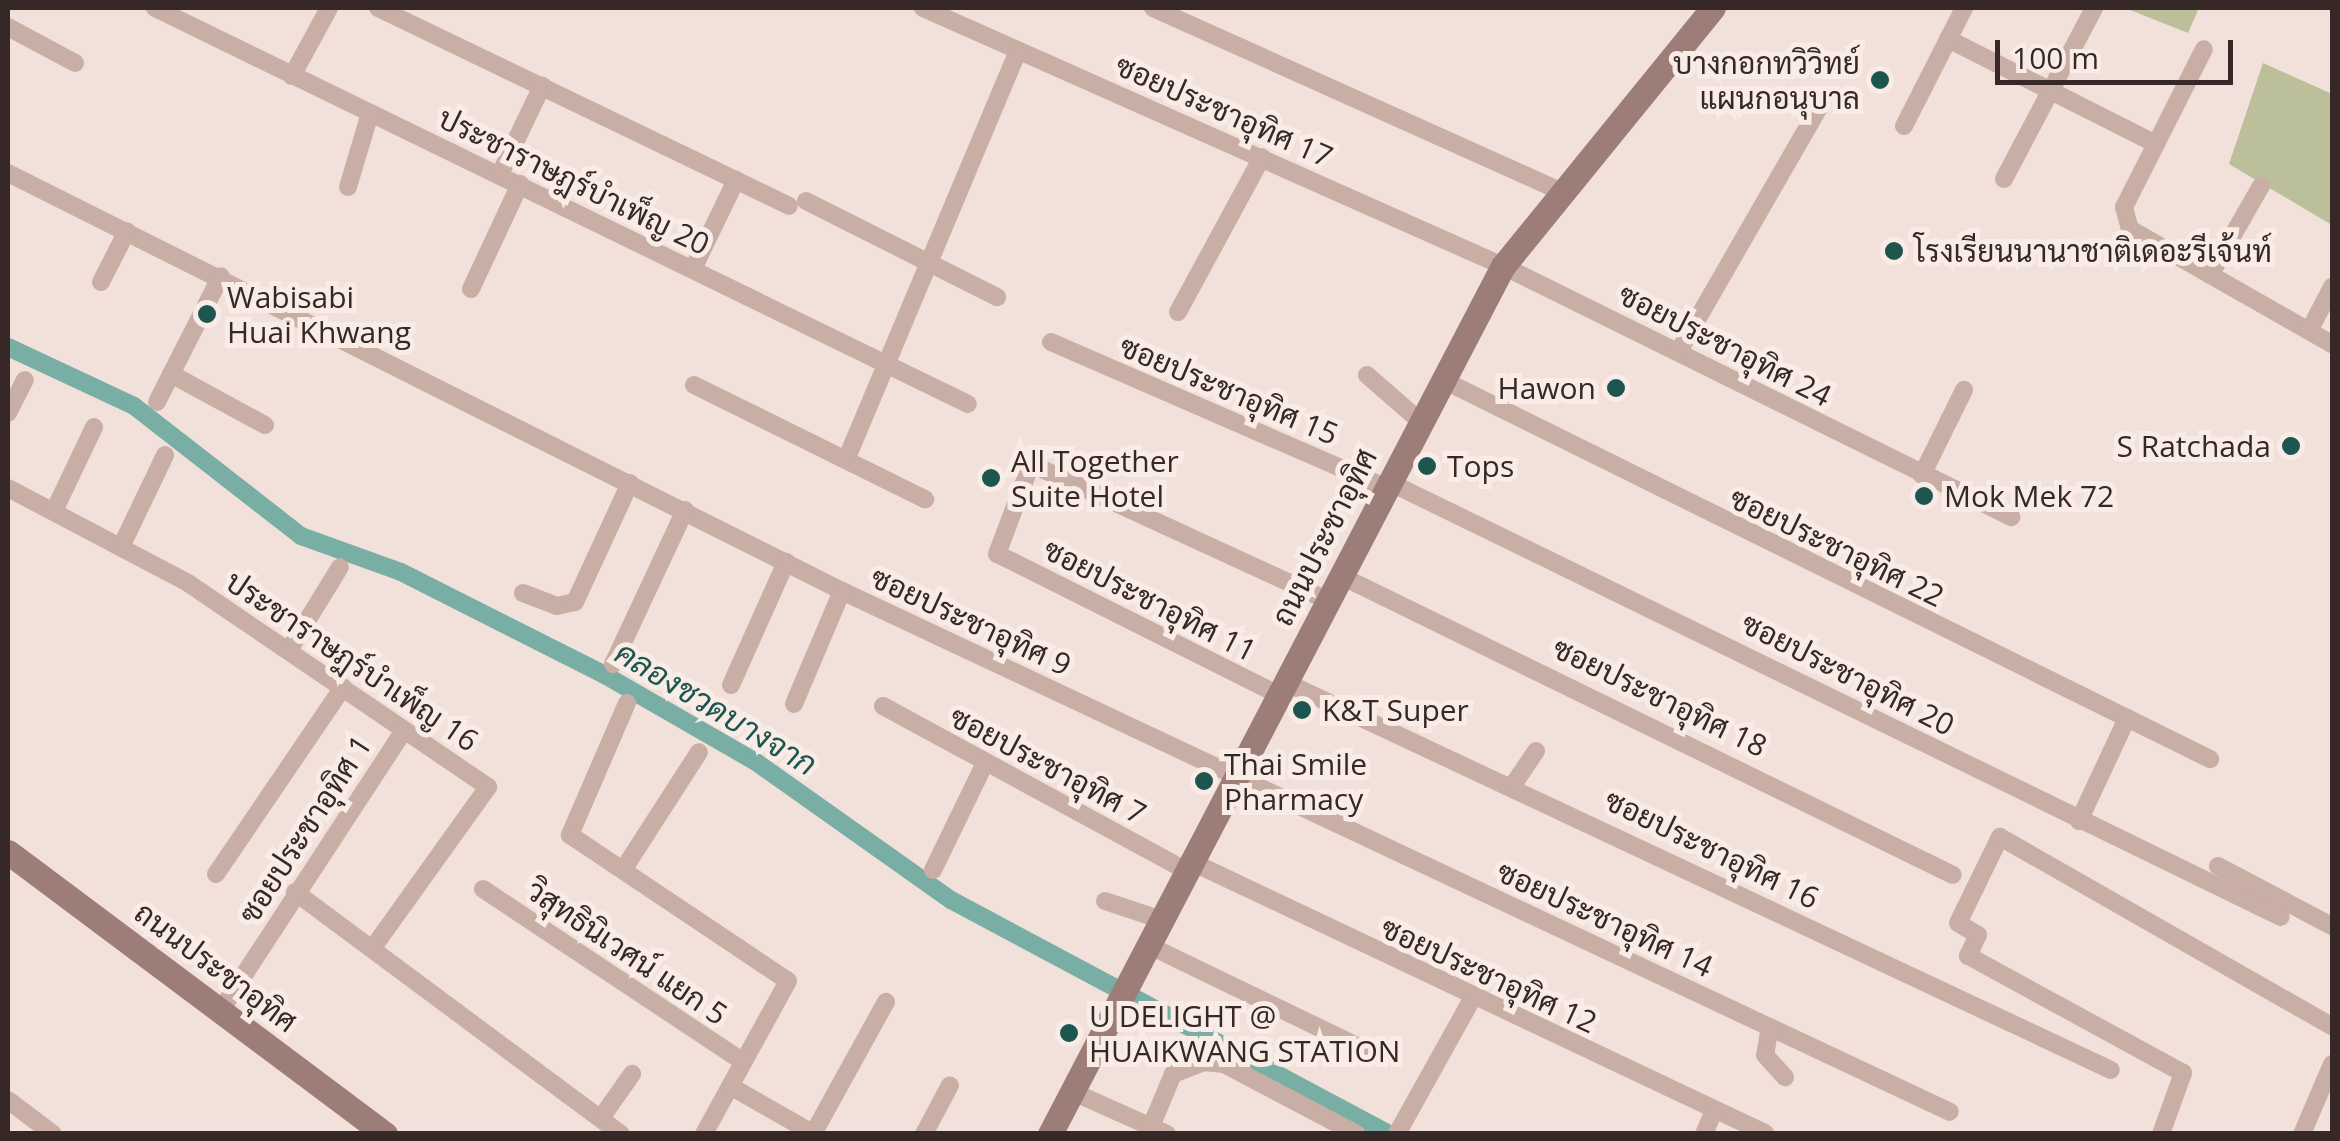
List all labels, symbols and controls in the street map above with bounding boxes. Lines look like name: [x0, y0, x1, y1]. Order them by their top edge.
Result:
scale bar: [2000, 20, 2238, 82]
text: 100 m: [2012, 37, 2099, 78]
place label: บางกอกทวิวิทย์ แผนกอนุบาล: [1673, 45, 1860, 116]
street label: ซอยประชาอุทิศ 17: [1110, 47, 1338, 175]
marker: บางกอกทวิวิทย์ แผนกอนุบาล: [1869, 69, 1891, 91]
street label: ประชาราษฎร์บำเพ็ญ 20: [433, 100, 715, 262]
place label: โรงเรียนนานาชาติเดอะรีเจ้นท์: [1914, 233, 2272, 269]
marker: โรงเรียนนานาชาติเดอะรีเจ้นท์: [1883, 240, 1905, 262]
street label: ซอยประชาอุทิศ 24: [1613, 276, 1837, 414]
place label: Wabisabi Huai Khwang: [227, 279, 411, 350]
marker: Wabisabi Huai Khwang: [196, 303, 218, 325]
street label: ซอยประชาอุทิศ 15: [1114, 328, 1344, 452]
place label: Hawon: [1498, 370, 1596, 406]
marker: Hawon: [1605, 377, 1627, 399]
place label: S Ratchada: [2116, 428, 2271, 464]
marker: S Ratchada: [2280, 435, 2302, 457]
street label: ถนนประชาอุทิศ: [1264, 442, 1384, 632]
place label: All Together Suite Hotel: [1011, 443, 1179, 514]
place label: Tops: [1447, 448, 1514, 484]
marker: Tops: [1416, 455, 1438, 477]
marker: All Together Suite Hotel: [980, 467, 1002, 489]
place label: Mok Mek 72: [1944, 478, 2114, 514]
street label: ซอยประชาอุทิศ 22: [1724, 480, 1950, 614]
marker: Mok Mek 72: [1913, 485, 1935, 507]
street label: ซอยประชาอุทิศ 11: [1038, 531, 1262, 669]
street label: ซอยประชาอุทิศ 9: [865, 559, 1077, 683]
street label: ประชาราษฎร์บำเพ็ญ 16: [219, 563, 485, 759]
street label: ซอยประชาอุทิศ 20: [1736, 605, 1960, 743]
street label: ซอยประชาอุทิศ 18: [1547, 630, 1773, 764]
water label: คลองชวดบางจาก: [608, 633, 824, 783]
place label: K&T Super: [1322, 692, 1469, 728]
street label: ซอยประชาอุทิศ 7: [944, 698, 1152, 832]
marker: K&T Super: [1291, 699, 1313, 721]
street label: ซอยประชาอุทิศ 1: [231, 728, 379, 930]
place label: Thai Smile Pharmacy: [1224, 746, 1367, 816]
marker: Thai Smile Pharmacy: [1193, 770, 1215, 792]
street label: ซอยประชาอุทิศ 16: [1599, 782, 1825, 916]
street label: ซอยประชาอุทิศ 14: [1492, 853, 1718, 985]
street label: วิสุทธินิเวศน์ แยก 5: [520, 872, 734, 1032]
street label: ถนนประชาอุทิศ: [128, 894, 304, 1040]
street label: ซอยประชาอุทิศ 12: [1376, 909, 1602, 1041]
place label: U DELIGHT @ HUAIKWANG STATION: [1089, 998, 1400, 1068]
marker: U DELIGHT @ HUAIKWANG STATION: [1058, 1022, 1080, 1044]

